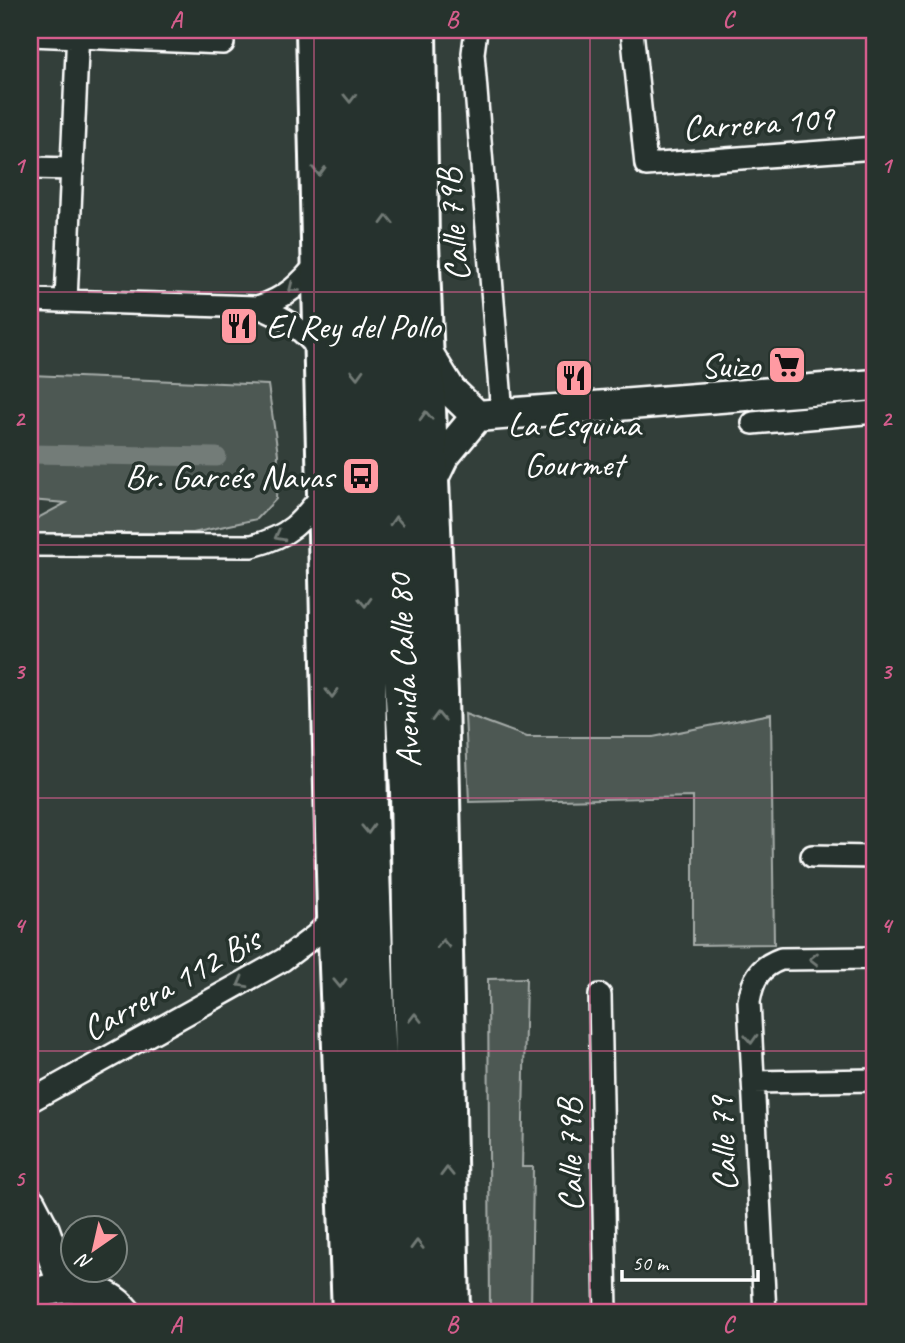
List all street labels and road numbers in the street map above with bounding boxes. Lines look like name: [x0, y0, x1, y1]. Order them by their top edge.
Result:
street label: Carrera 109: [681, 95, 838, 151]
street label: Calle 79B: [425, 164, 480, 283]
street label: Avenida Calle 80: [376, 571, 432, 769]
street label: Carrera 112 Bis: [74, 915, 271, 1051]
street label: Calle 79: [698, 1092, 748, 1193]
street label: Calle 79B: [546, 1095, 593, 1212]

